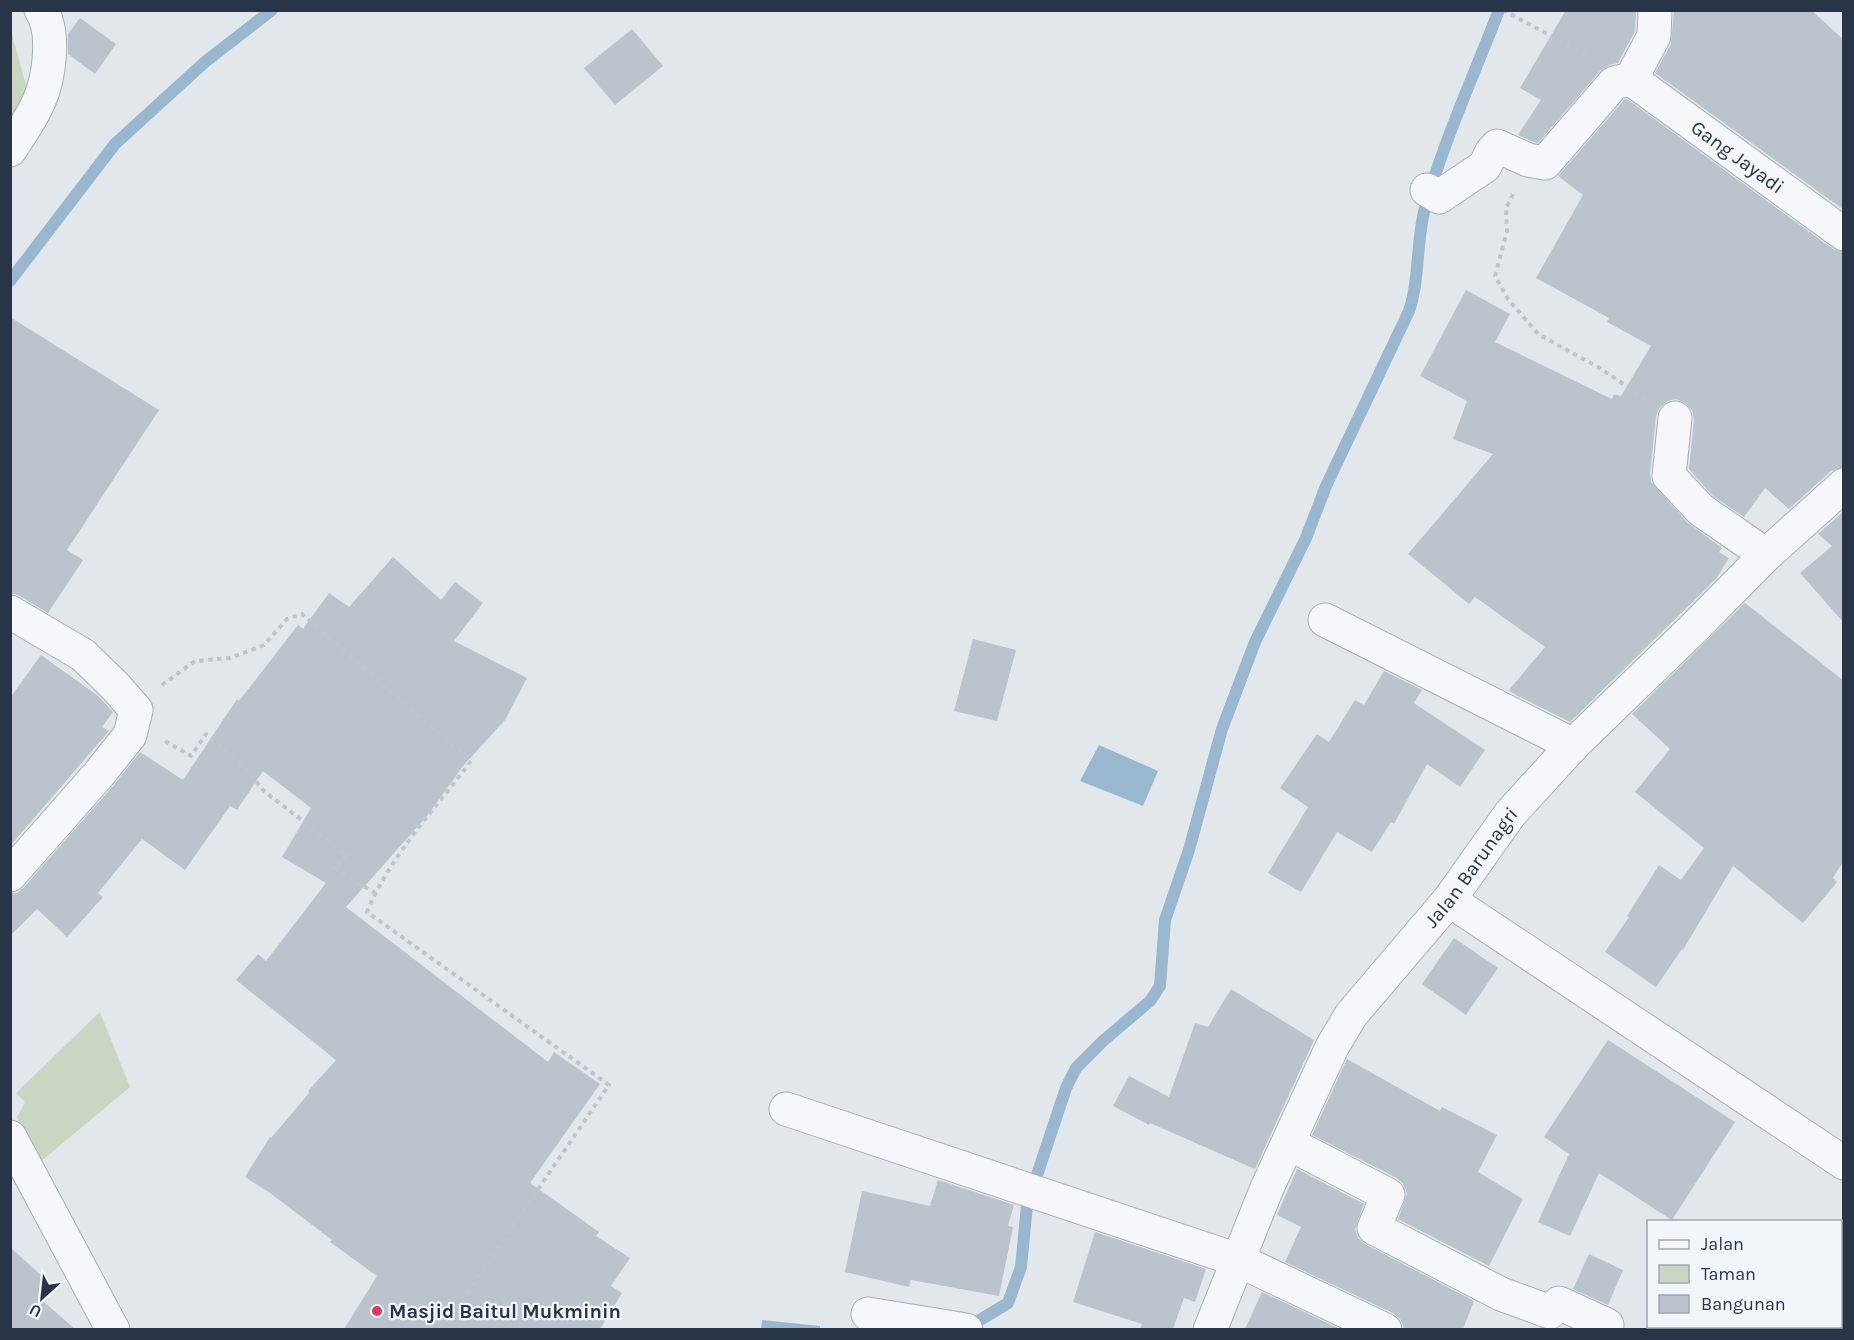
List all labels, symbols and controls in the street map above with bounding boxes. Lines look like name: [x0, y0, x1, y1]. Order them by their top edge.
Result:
street label: Gang Jayadi: [1687, 115, 1789, 198]
street label: Jalan Barunagri: [1419, 802, 1522, 932]
legend: [1647, 1220, 1842, 1328]
text: Jalan: [1701, 1233, 1744, 1255]
text: Taman: [1701, 1263, 1756, 1285]
north arrow: [12, 1268, 72, 1328]
text: Bangunan: [1701, 1293, 1786, 1315]
text: U: [26, 1300, 45, 1322]
place label: Masjid Baitul Mukminin: [389, 1300, 621, 1323]
marker: Masjid Baitul Mukminin: [370, 1304, 384, 1318]

